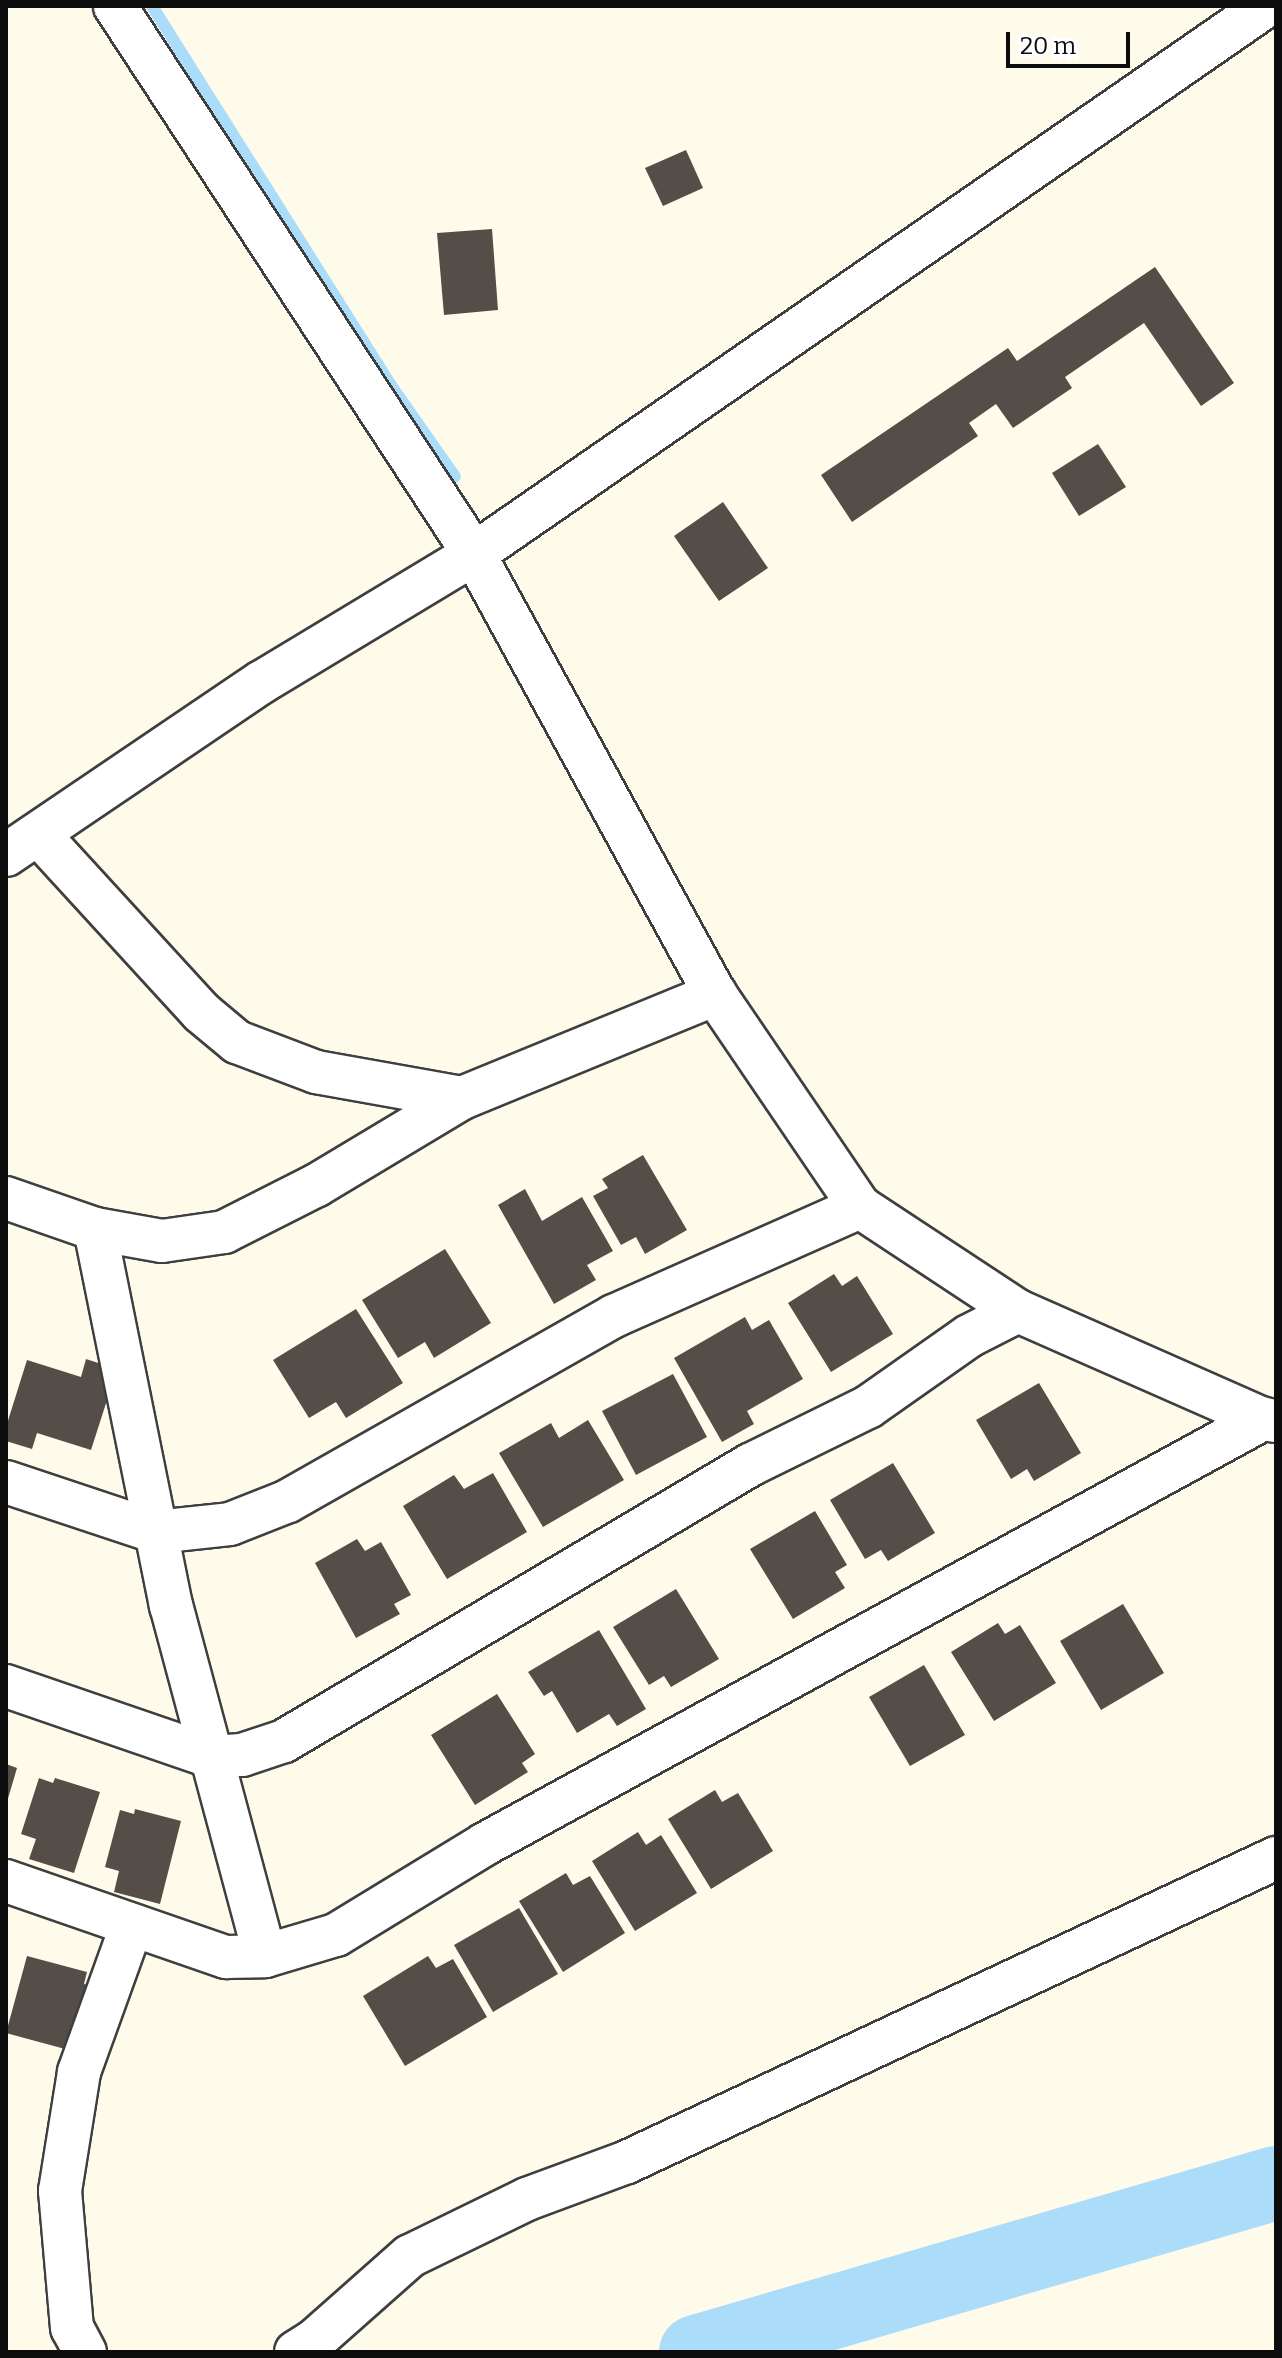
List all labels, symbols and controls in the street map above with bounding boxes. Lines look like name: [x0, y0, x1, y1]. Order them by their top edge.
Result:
scale bar: [1010, 16, 1134, 66]
text: 20 m: [1020, 32, 1076, 60]

